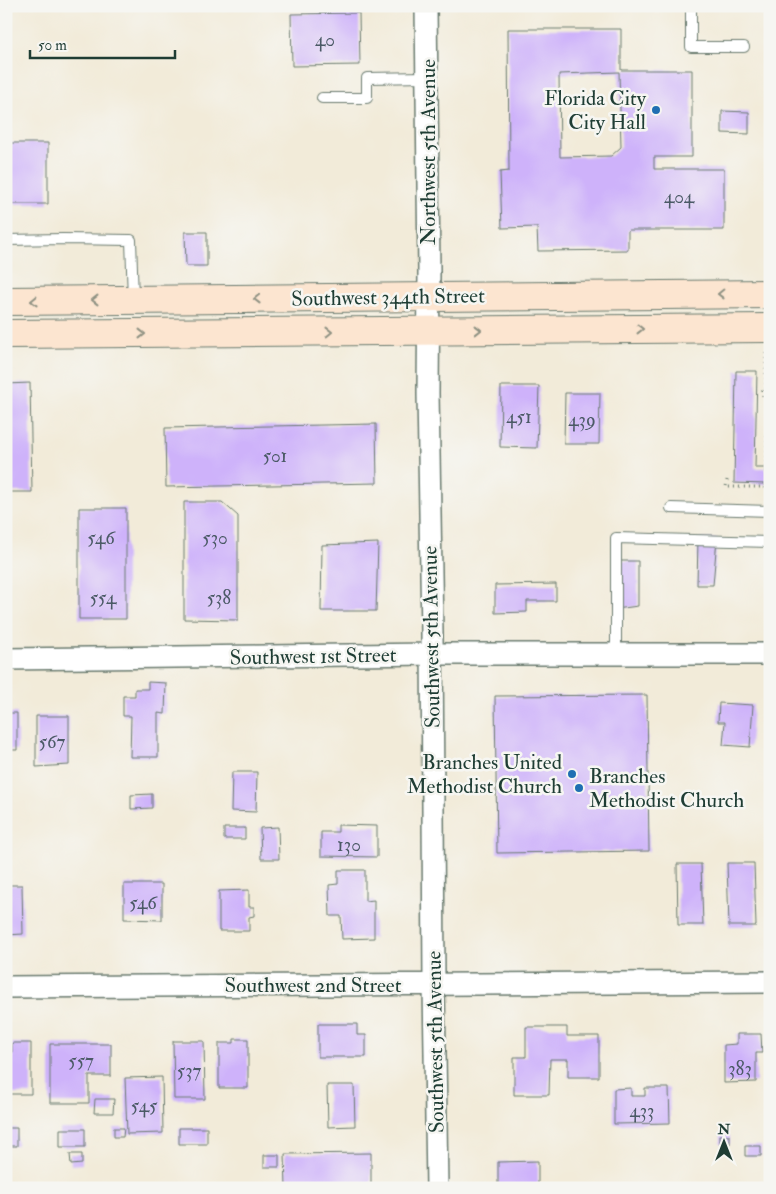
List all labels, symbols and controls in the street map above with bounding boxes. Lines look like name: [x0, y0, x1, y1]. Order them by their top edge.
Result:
scale bar: [30, 28, 175, 60]
house number: 40: [315, 28, 335, 52]
text: 50 m: [38, 36, 67, 55]
street label: Northwest 5th Avenue: [415, 59, 442, 245]
place label: Florida City City Hall: [544, 85, 647, 136]
marker: Florida City City Hall: [650, 104, 662, 116]
house number: 404: [664, 185, 695, 209]
street label: Southwest 344th Street: [291, 282, 485, 313]
one-way arrow: [717, 289, 724, 299]
one-way arrow: [253, 293, 261, 304]
one-way arrow: [90, 295, 98, 305]
one-way arrow: [30, 296, 38, 306]
one-way arrow: [636, 324, 644, 334]
one-way arrow: [474, 325, 482, 335]
one-way arrow: [325, 327, 333, 337]
one-way arrow: [139, 329, 147, 339]
house number: 451: [506, 405, 532, 429]
house number: 439: [568, 408, 596, 432]
house number: 501: [263, 444, 287, 468]
house number: 546: [87, 526, 116, 550]
house number: 530: [202, 526, 228, 550]
street label: Southwest 5th Avenue: [416, 545, 447, 728]
house number: 554: [90, 586, 117, 610]
house number: 538: [207, 586, 231, 610]
street label: Southwest 1st Street: [229, 642, 397, 671]
house number: 567: [39, 730, 66, 754]
place label: Branches United Methodist Church: [407, 749, 563, 800]
place label: Branches Methodist Church: [589, 763, 744, 814]
marker: Branches United Methodist Church: [566, 768, 578, 780]
marker: Branches Methodist Church: [573, 782, 585, 794]
house number: 130: [337, 833, 361, 857]
house number: 546: [129, 891, 158, 915]
street label: Southwest 5th Avenue: [420, 950, 451, 1133]
street label: Southwest 2nd Street: [225, 972, 402, 999]
house number: 557: [68, 1049, 94, 1073]
house number: 383: [728, 1057, 752, 1081]
house number: 537: [177, 1059, 201, 1083]
house number: 545: [131, 1094, 158, 1118]
house number: 433: [630, 1099, 654, 1123]
north arrow: [698, 1116, 748, 1166]
text: N: [717, 1121, 731, 1138]

